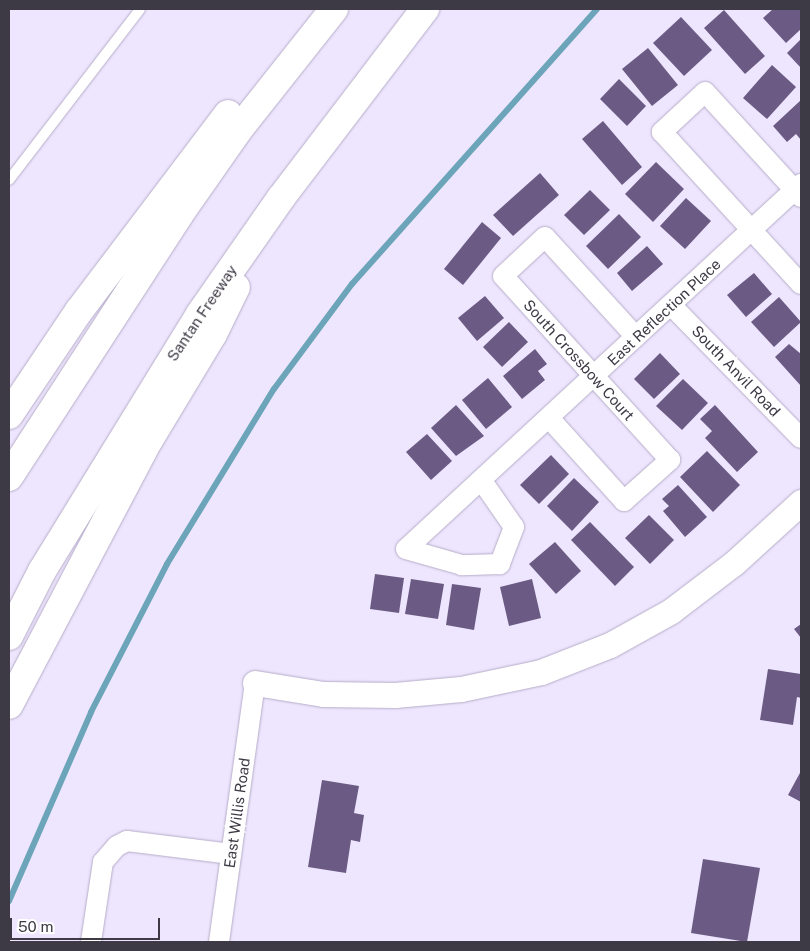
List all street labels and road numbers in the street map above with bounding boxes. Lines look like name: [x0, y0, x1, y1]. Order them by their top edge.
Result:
street label: East Reflection Place: [604, 255, 724, 369]
street label: Santan Freeway: [163, 261, 241, 365]
street label: South Crossbow Court: [520, 296, 638, 424]
street label: South Anvil Road: [688, 322, 784, 420]
street label: East Willis Road: [220, 756, 254, 870]

